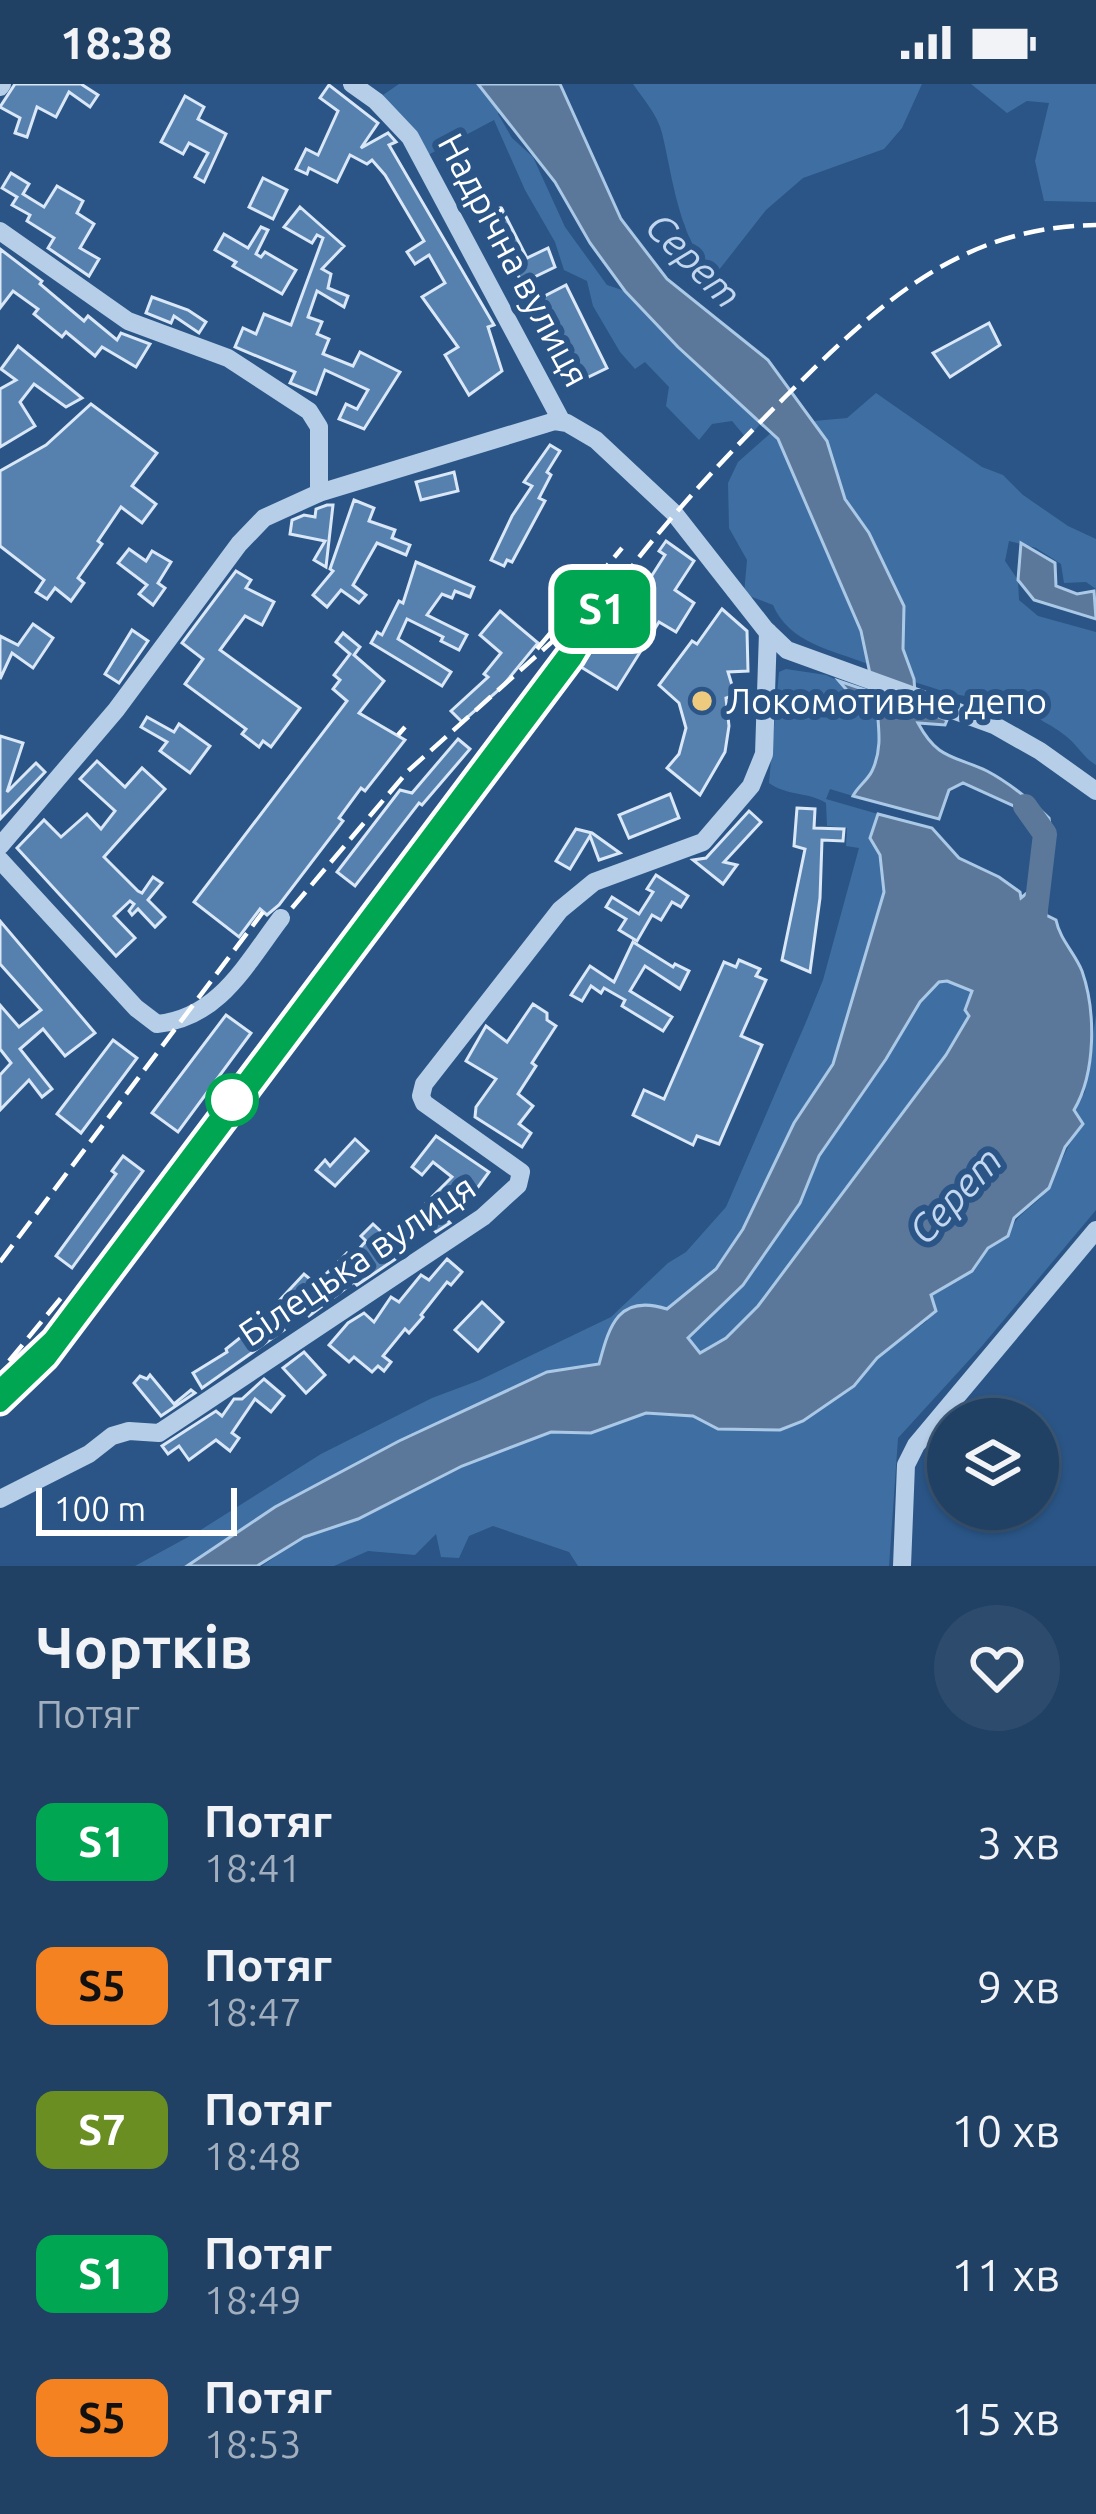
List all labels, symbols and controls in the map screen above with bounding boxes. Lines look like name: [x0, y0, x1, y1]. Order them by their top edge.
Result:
text: 18:38: [60, 17, 173, 68]
street label: Надрічна вулиця: [431, 126, 598, 393]
water label: Серет: [638, 203, 751, 316]
line badge: S1: [548, 570, 656, 648]
text: S1: [578, 585, 626, 632]
place label: Локомотивне депо: [726, 680, 1047, 721]
marker: Локомотивне депо: [689, 688, 715, 714]
unlabelled marker: [207, 1075, 257, 1125]
water label: Серет: [899, 1138, 1010, 1252]
street label: Білецька вулиця: [231, 1165, 483, 1354]
map controls: [927, 1398, 1059, 1530]
button: layers: [927, 1398, 1059, 1530]
scale bar: [36, 1482, 237, 1535]
text: 100 m: [54, 1490, 146, 1527]
button: heart: [934, 1605, 1060, 1731]
text: Чортків: [36, 1615, 253, 1679]
text: Потяг: [36, 1692, 140, 1735]
text: Потяг: [204, 1795, 332, 1846]
text: 3 хв: [977, 1817, 1060, 1868]
text: S1: [78, 1818, 126, 1865]
text: 18:41: [204, 1846, 302, 1889]
text: Потяг: [204, 1939, 332, 1990]
text: 9 хв: [977, 1961, 1060, 2012]
text: S5: [78, 1962, 126, 2009]
text: 18:47: [204, 1990, 302, 2033]
text: Потяг: [204, 2083, 332, 2134]
text: 10 хв: [951, 2105, 1060, 2156]
text: S7: [78, 2106, 126, 2153]
text: 18:48: [204, 2134, 302, 2177]
text: Потяг: [204, 2227, 332, 2278]
text: 11 хв: [951, 2249, 1060, 2300]
text: S1: [78, 2250, 126, 2297]
text: 18:49: [204, 2278, 302, 2321]
text: Потяг: [204, 2371, 332, 2422]
text: 15 хв: [951, 2393, 1060, 2444]
text: S5: [78, 2394, 126, 2441]
text: 18:53: [204, 2422, 302, 2465]

